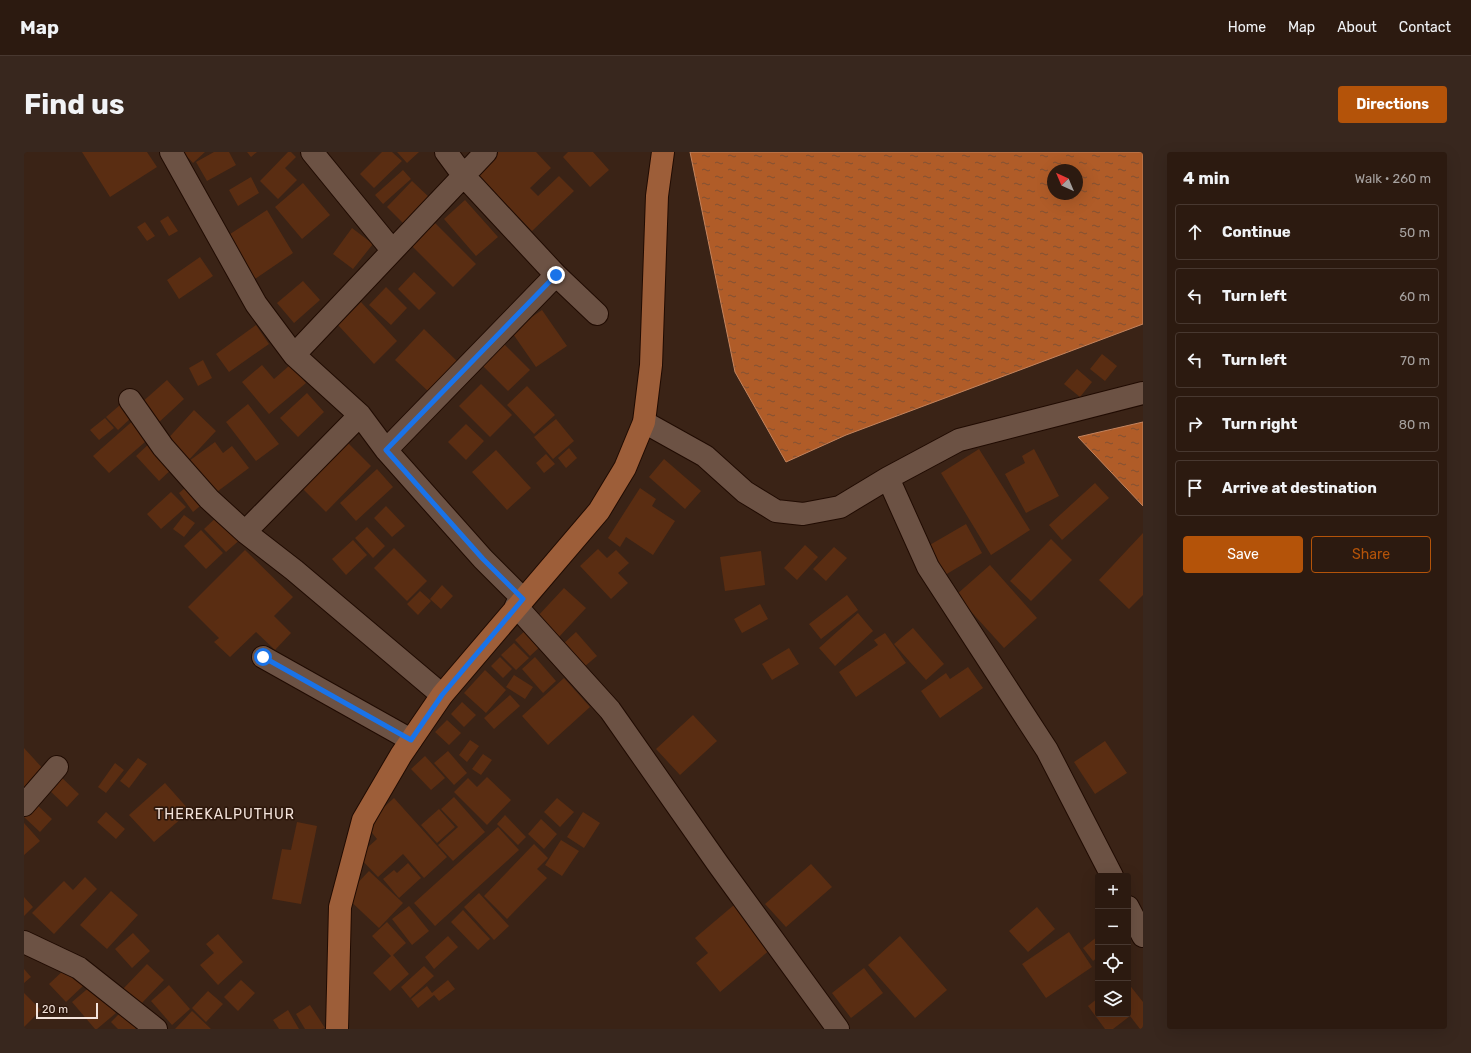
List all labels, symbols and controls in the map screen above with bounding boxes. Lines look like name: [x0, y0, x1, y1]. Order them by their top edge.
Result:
text: Map: [20, 16, 59, 39]
text: Home: [1228, 19, 1266, 36]
text: Map: [1288, 19, 1315, 36]
text: About: [1337, 19, 1377, 36]
text: Contact: [1399, 19, 1451, 36]
button: Directions: [1338, 86, 1447, 123]
text: Find us: [24, 88, 124, 121]
north arrow: [1047, 164, 1083, 200]
text: 4 min: [1183, 168, 1230, 188]
text: Walk · 260 m: [1355, 171, 1431, 186]
icon: ahead: [1184, 221, 1206, 243]
text: Continue: [1222, 223, 1291, 241]
text: 50 m: [1399, 225, 1430, 240]
route end: [547, 266, 565, 284]
icon: left: [1184, 285, 1206, 307]
text: Turn left: [1222, 287, 1287, 305]
text: 60 m: [1399, 289, 1430, 304]
icon: left: [1184, 349, 1206, 371]
text: Turn left: [1222, 351, 1287, 369]
text: 70 m: [1400, 353, 1430, 368]
icon: right: [1184, 413, 1206, 435]
text: Turn right: [1222, 415, 1297, 433]
text: 80 m: [1399, 417, 1430, 432]
icon: arrive: [1184, 477, 1206, 499]
text: Arrive at destination: [1222, 479, 1377, 497]
button: Save: [1183, 536, 1303, 573]
button: Share: [1311, 536, 1431, 573]
route start: [254, 648, 272, 666]
district label: THEREKALPUTHUR: [155, 806, 295, 823]
map controls: [1095, 873, 1131, 1017]
button: +: [1095, 873, 1131, 909]
button: −: [1095, 909, 1131, 945]
button: locate: [1095, 945, 1131, 981]
button: layers: [1095, 981, 1131, 1017]
scale bar: [36, 1001, 98, 1020]
text: 20 m: [42, 1003, 68, 1016]

